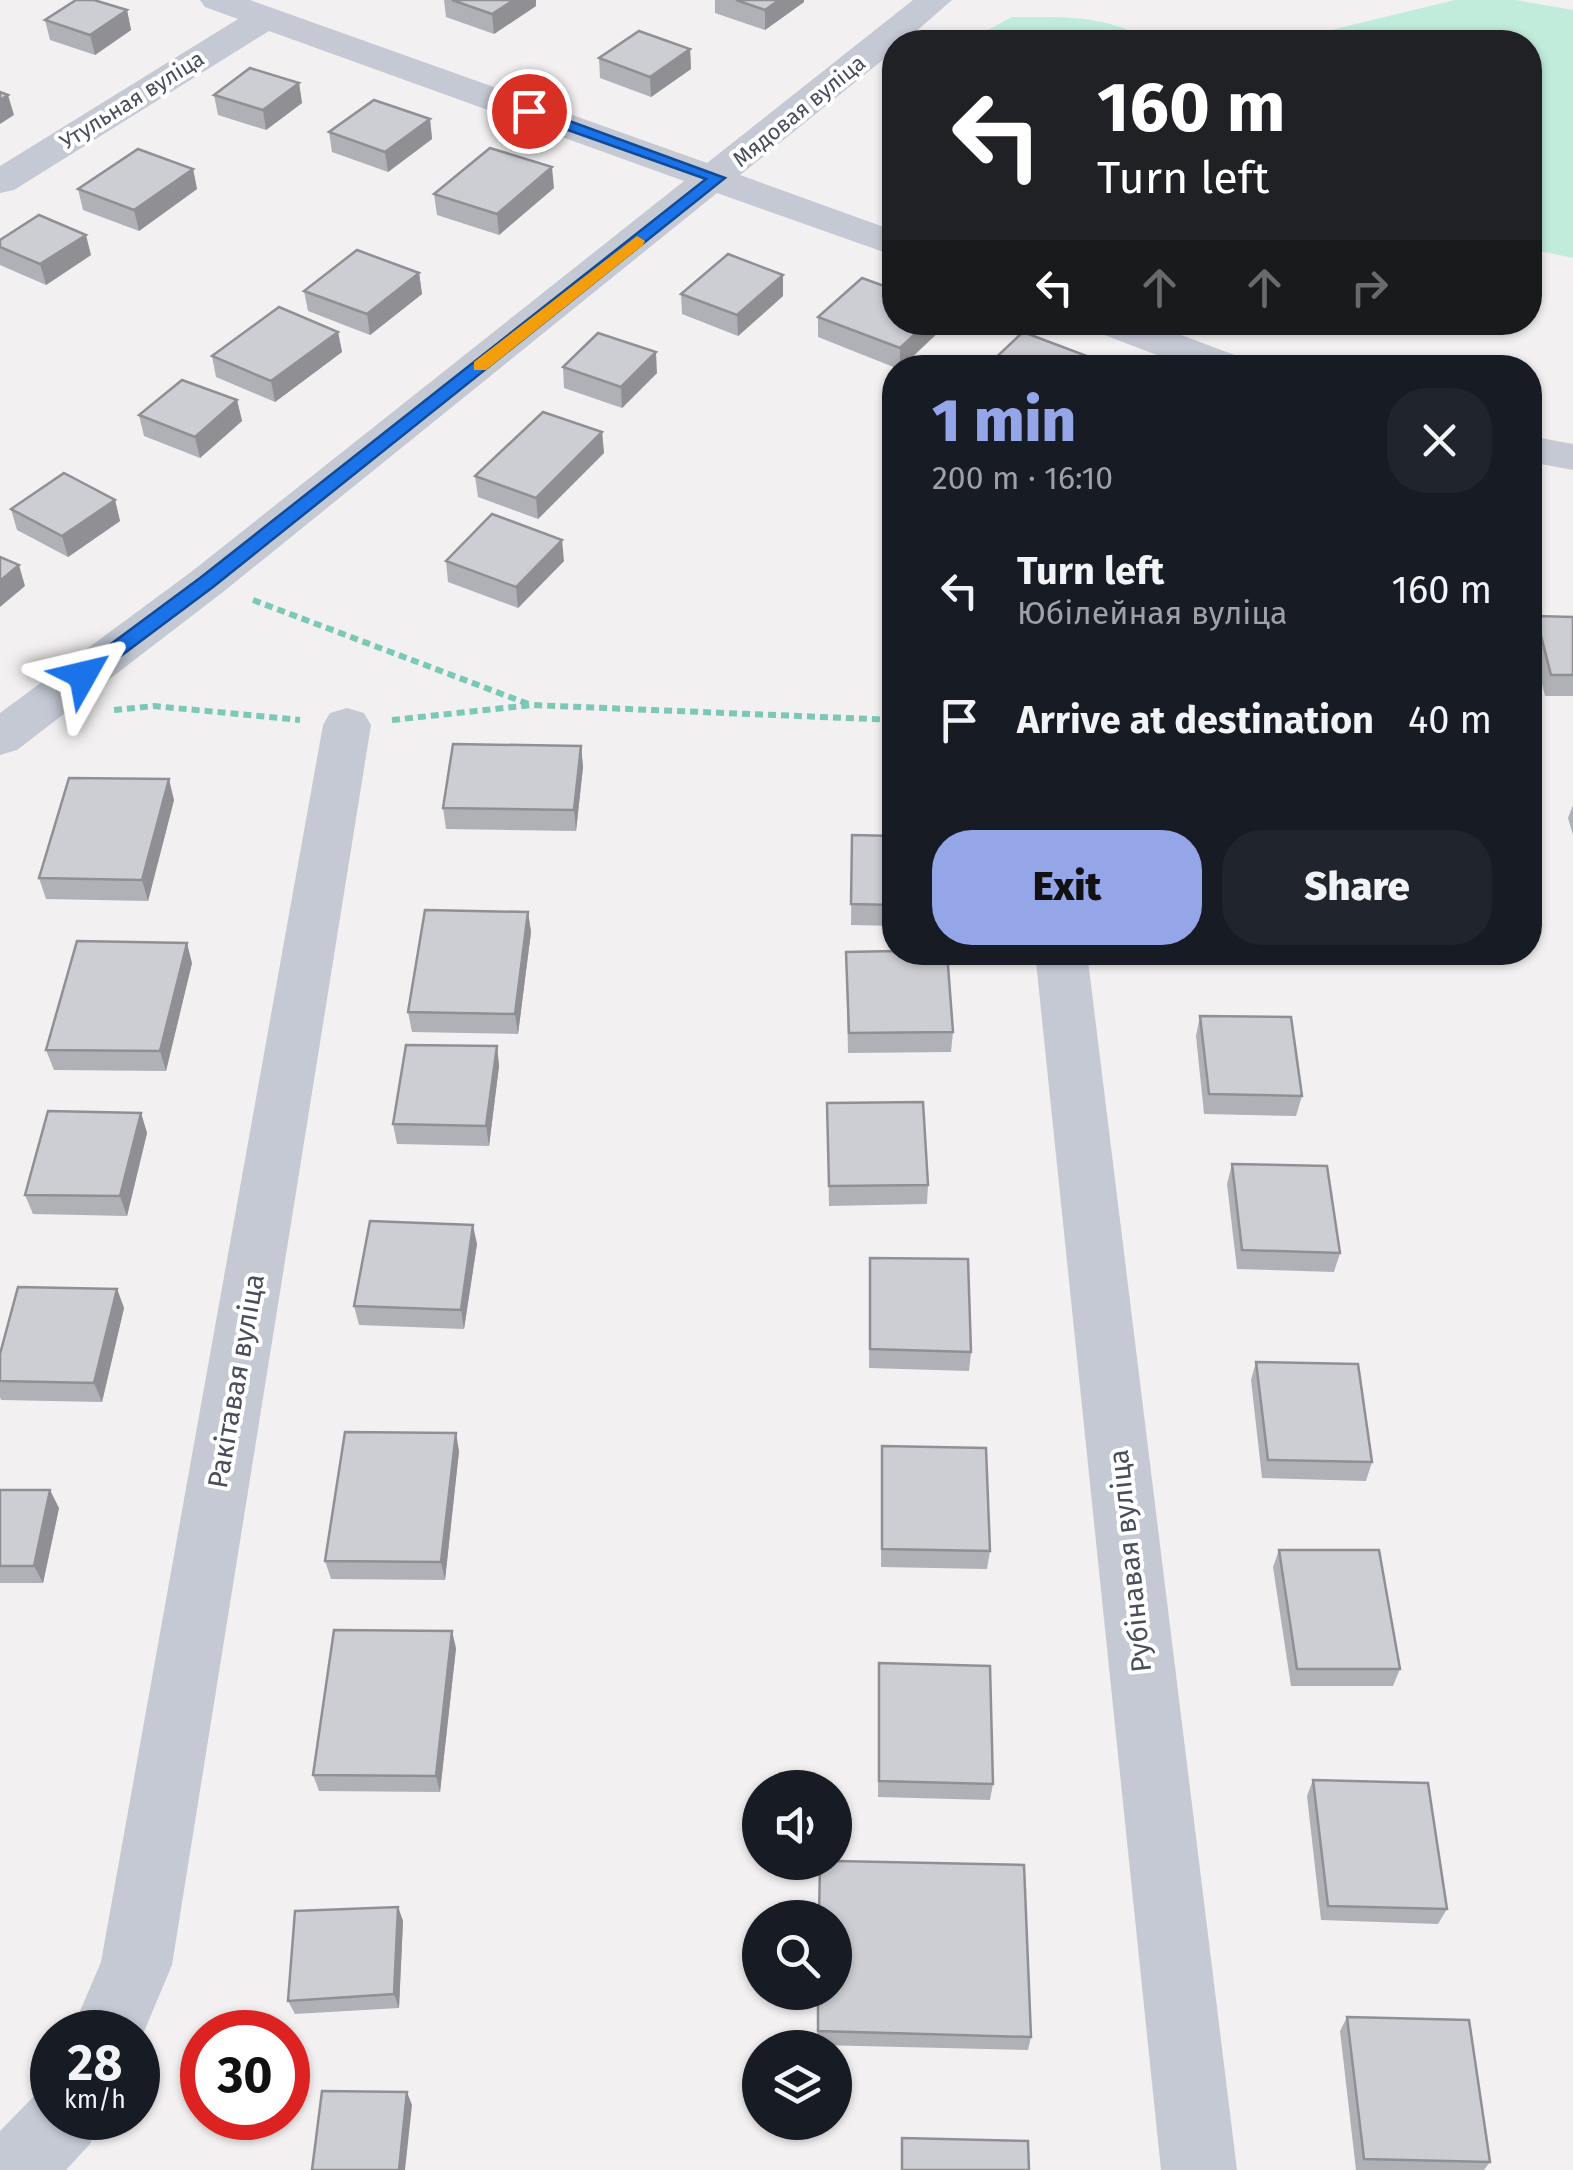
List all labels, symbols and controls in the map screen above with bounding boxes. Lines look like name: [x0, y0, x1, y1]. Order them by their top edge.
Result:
street label: Утульная вуліца: [55, 45, 209, 155]
street label: Мядовая вуліца: [727, 49, 871, 173]
text: 160 m: [1097, 66, 1286, 150]
pin: [487, 69, 572, 154]
icon: left: [932, 70, 1062, 200]
icon: arrive: [502, 84, 557, 139]
text: Turn left: [1097, 151, 1269, 205]
icon: left: [1027, 260, 1082, 315]
icon: ahead: [1132, 260, 1187, 315]
icon: ahead: [1237, 260, 1292, 315]
icon: right: [1342, 260, 1397, 315]
text: 1 min: [932, 385, 1076, 457]
button: close: [1387, 388, 1492, 493]
text: 200 m · 16:10: [932, 459, 1113, 497]
text: Turn left: [1017, 548, 1164, 594]
icon: left: [932, 563, 987, 618]
text: 160 m: [1391, 567, 1492, 613]
text: Юбілейная вуліца: [1017, 594, 1287, 632]
position arrow: [31, 623, 135, 727]
icon: arrive: [932, 693, 987, 748]
text: Arrive at destination: [1017, 697, 1374, 743]
text: 40 m: [1408, 697, 1492, 743]
button: Exit: [932, 830, 1202, 945]
button: Share: [1222, 830, 1492, 945]
street label: Ракітавая вуліца: [201, 1271, 271, 1491]
street label: Рубінавая вуліца: [1102, 1448, 1158, 1674]
map controls: [742, 1770, 852, 2140]
button: sound: [742, 1770, 852, 1880]
button: search: [742, 1900, 852, 2010]
speed limit sign: 30: [180, 2010, 310, 2140]
button: layers: [742, 2030, 852, 2140]
text: 28: [68, 2033, 122, 2093]
text: km/h: [64, 2085, 126, 2115]

